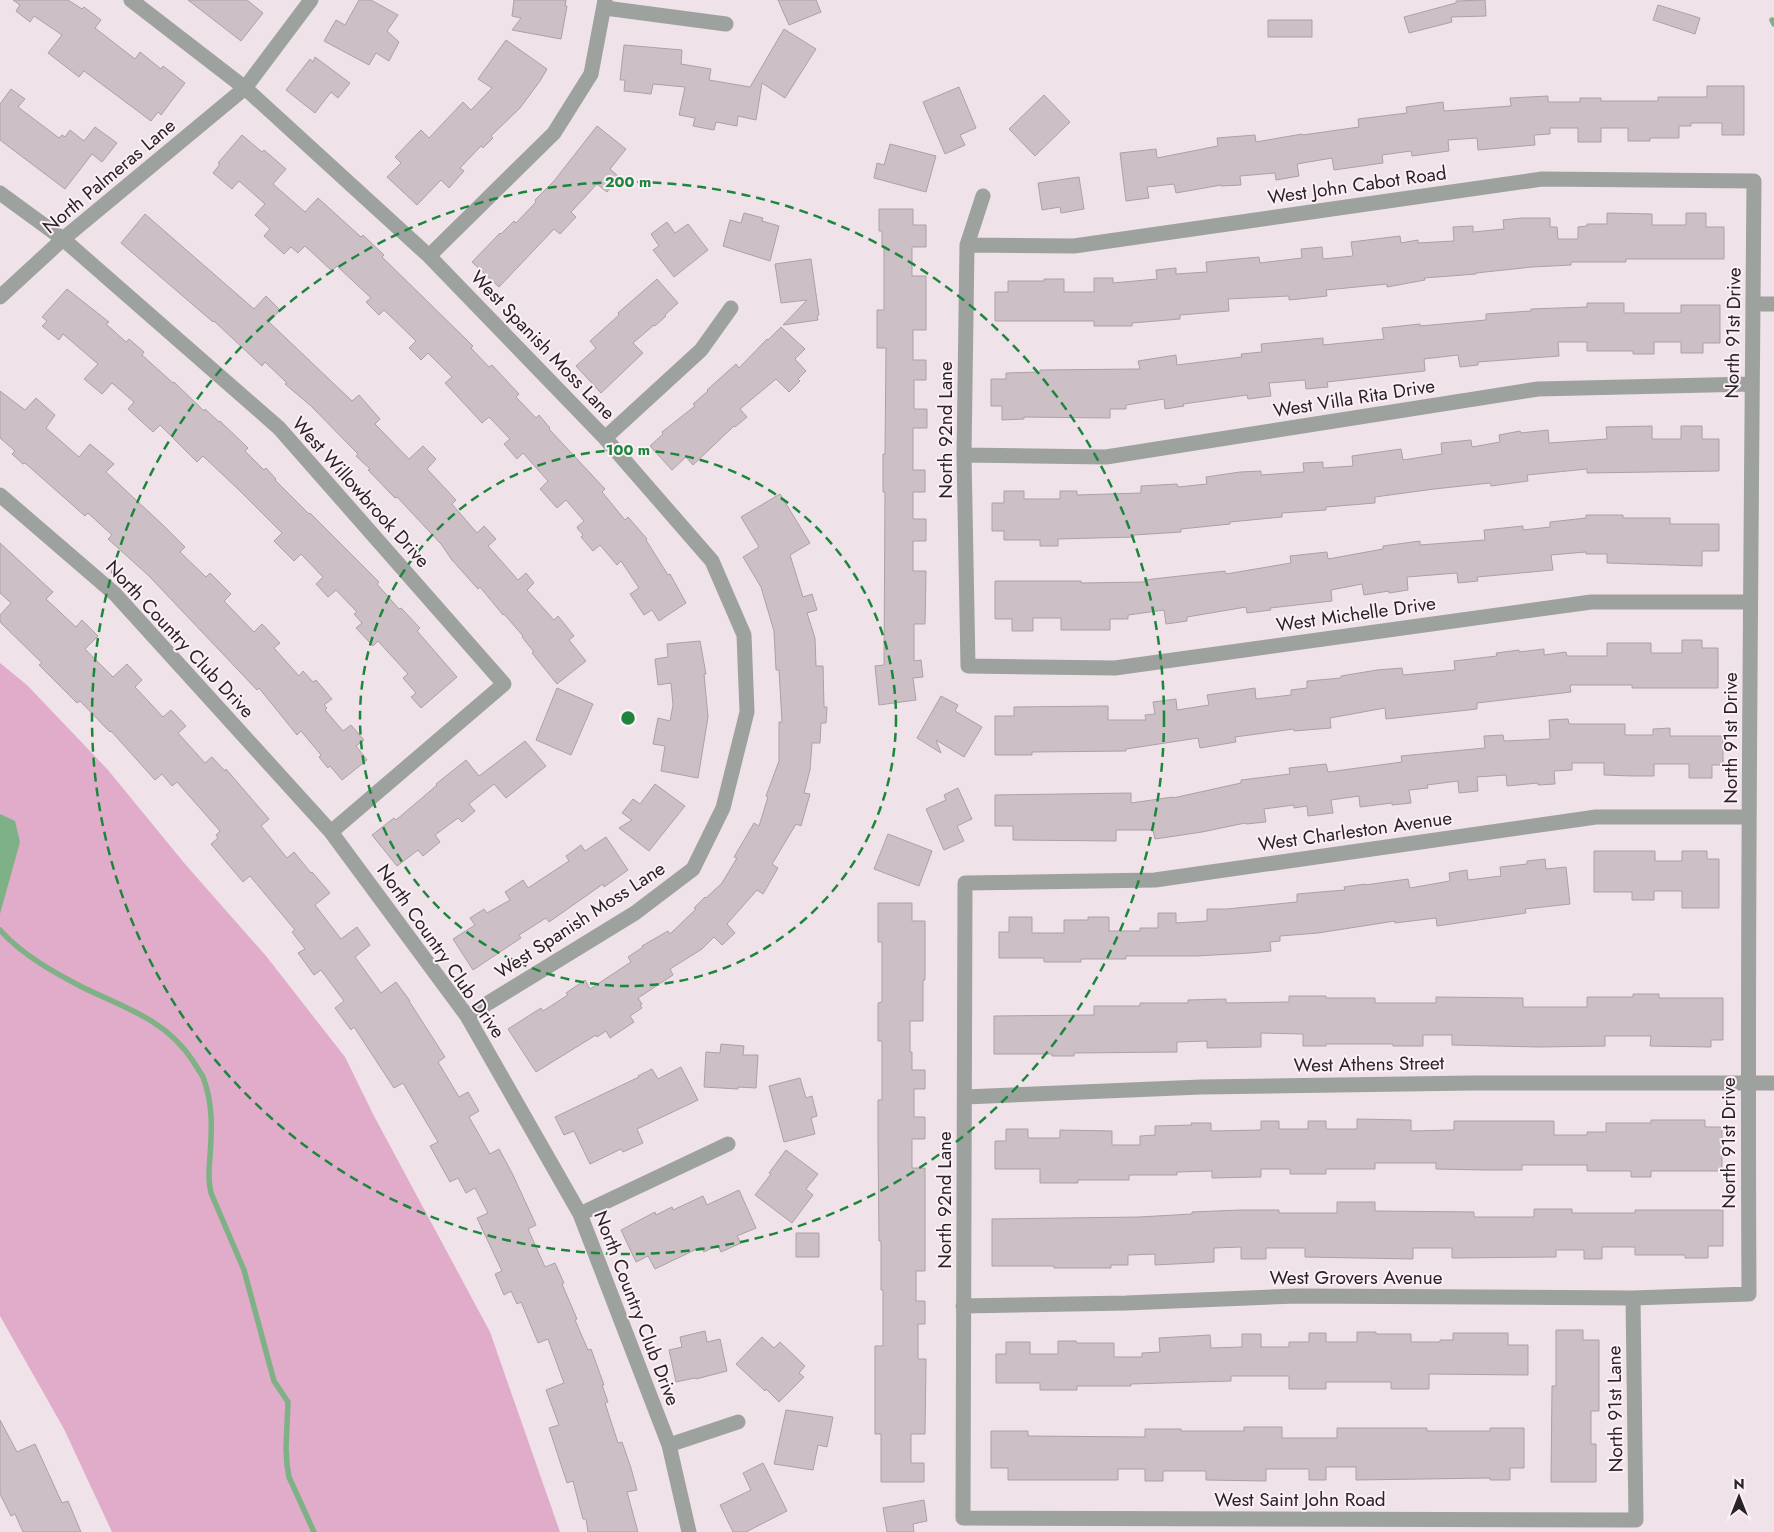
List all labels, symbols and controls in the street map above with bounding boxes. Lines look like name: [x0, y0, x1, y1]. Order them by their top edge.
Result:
street label: North Palmeras Lane: [37, 112, 182, 240]
street label: West John Cabot Road: [1266, 159, 1448, 211]
text: 200 m: [605, 171, 651, 193]
street label: West Spanish Moss Lane: [465, 264, 622, 426]
street label: North 91st Drive: [1718, 267, 1748, 399]
street label: North 92nd Lane: [932, 361, 959, 499]
street label: West Villa Rita Drive: [1271, 372, 1437, 424]
street label: West Willowbrook Drive: [286, 411, 436, 573]
text: 100 m: [606, 439, 650, 461]
street label: North Country Club Drive: [100, 554, 261, 724]
street label: West Michelle Drive: [1275, 589, 1438, 639]
street label: North 91st Drive: [1717, 672, 1744, 804]
centre of rings: [619, 709, 637, 727]
street label: West Charleston Avenue: [1256, 804, 1454, 858]
street label: West Spanish Moss Lane: [490, 855, 670, 985]
street label: North Country Club Drive: [371, 858, 512, 1044]
street label: West Athens Street: [1294, 1049, 1445, 1079]
street label: North 91st Drive: [1715, 1077, 1742, 1209]
street label: North 92nd Lane: [931, 1131, 958, 1269]
street label: North Country Club Drive: [587, 1207, 687, 1410]
street label: West Grovers Avenue: [1270, 1264, 1443, 1291]
street label: North 91st Lane: [1600, 1345, 1630, 1473]
north arrow: [1714, 1472, 1764, 1522]
text: N: [1733, 1474, 1745, 1494]
street label: West Saint John Road: [1214, 1486, 1386, 1513]

